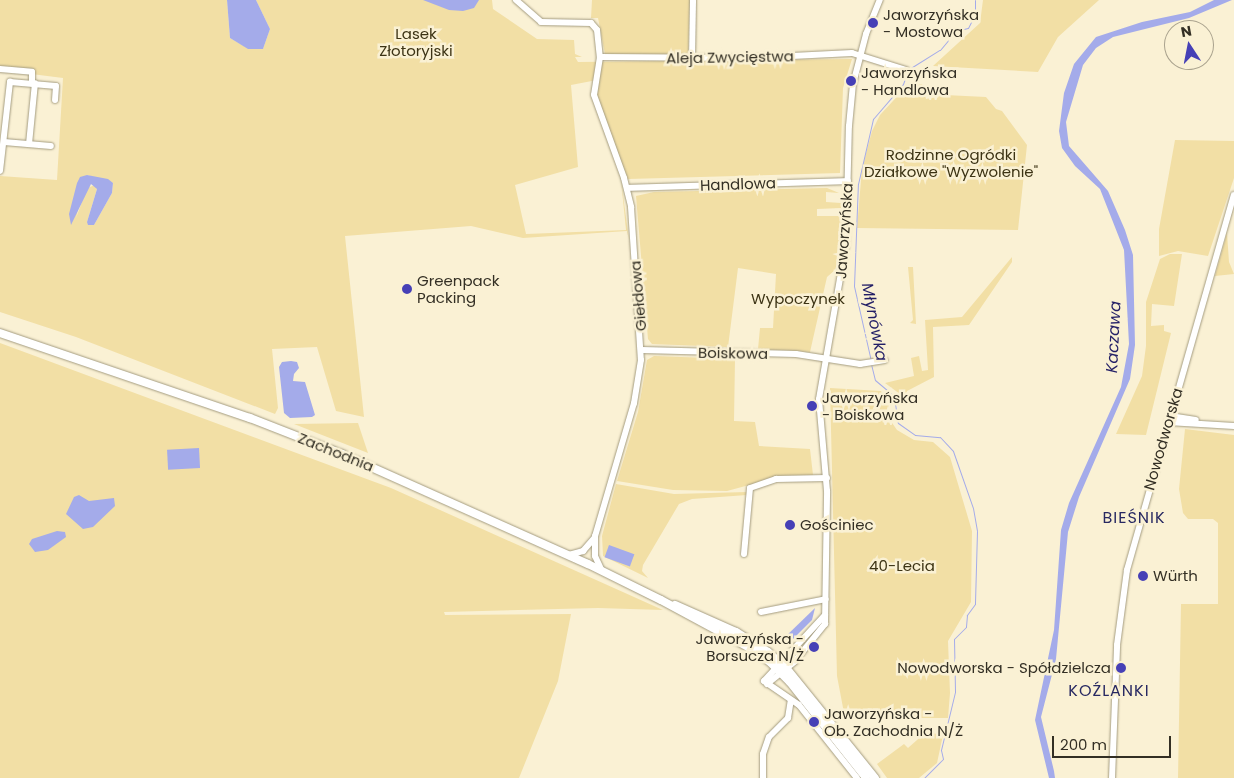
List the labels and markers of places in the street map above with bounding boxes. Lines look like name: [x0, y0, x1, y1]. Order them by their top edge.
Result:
place label: Jaworzyńska - Mostowa: [883, 5, 979, 40]
marker: Jaworzyńska - Mostowa: [867, 17, 879, 29]
place label: Jaworzyńska - Handlowa: [861, 63, 957, 98]
marker: Jaworzyńska - Handlowa: [845, 75, 857, 87]
place label: Greenpack Packing: [417, 271, 500, 306]
marker: Greenpack Packing: [401, 283, 413, 295]
place label: Jaworzyńska - Boiskowa: [822, 388, 918, 423]
marker: Jaworzyńska - Boiskowa: [806, 400, 818, 412]
place label: Gościniec: [800, 516, 874, 534]
marker: Gościniec: [784, 519, 796, 531]
place label: Würth: [1153, 567, 1198, 585]
marker: Würth: [1137, 570, 1149, 582]
place label: Jaworzyńska - Borsucza N/Ż: [696, 629, 804, 664]
marker: Jaworzyńska - Borsucza N/Ż: [808, 641, 820, 653]
place label: Nowodworska - Spółdzielcza: [897, 659, 1111, 677]
marker: Nowodworska - Spółdzielcza: [1115, 662, 1127, 674]
place label: Jaworzyńska - Ob. Zachodnia N/Ż: [824, 704, 963, 739]
marker: Jaworzyńska - Ob. Zachodnia N/Ż: [808, 716, 820, 728]

